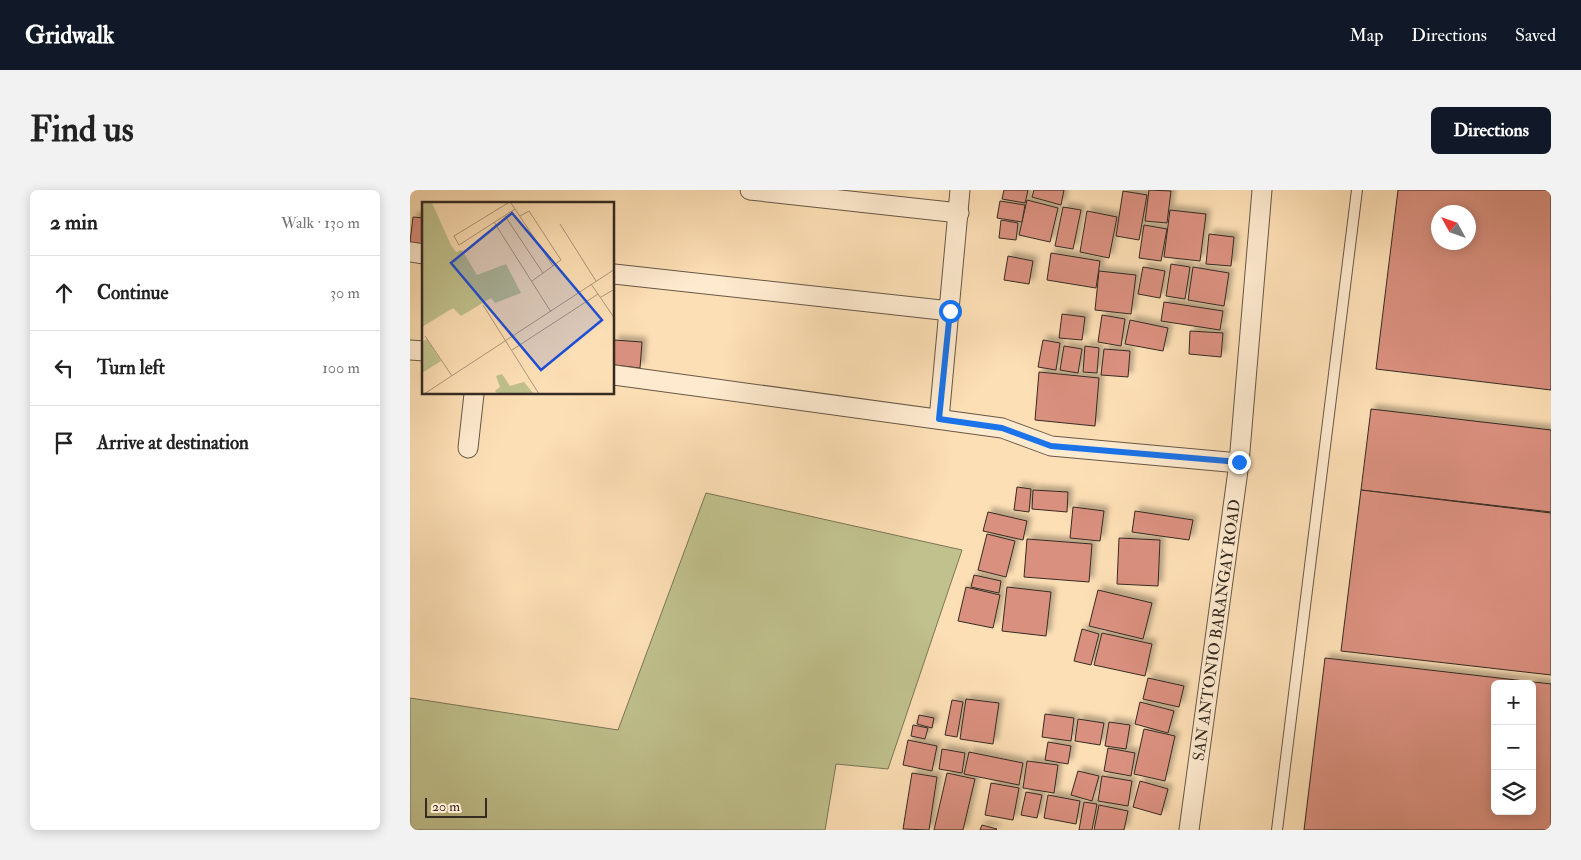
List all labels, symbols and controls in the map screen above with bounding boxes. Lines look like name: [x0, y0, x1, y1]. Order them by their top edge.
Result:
text: Gridwalk: [25, 20, 114, 51]
text: Map: [1350, 24, 1383, 47]
text: Directions: [1411, 24, 1487, 47]
text: Saved: [1515, 24, 1556, 47]
button: Directions: [1431, 107, 1551, 154]
text: Find us: [30, 108, 134, 152]
inset map: [422, 202, 615, 395]
north arrow: [1431, 205, 1476, 250]
text: 2 min: [50, 209, 98, 236]
text: Walk · 130 m: [281, 213, 360, 233]
icon: ahead: [50, 279, 78, 307]
text: Continue: [97, 281, 168, 305]
text: 30 m: [330, 283, 360, 303]
route start: [939, 300, 962, 323]
icon: left: [50, 354, 78, 382]
text: Turn left: [97, 356, 165, 380]
text: 100 m: [322, 358, 360, 378]
icon: arrive: [50, 429, 78, 457]
text: Arrive at destination: [97, 431, 249, 455]
route end: [1228, 451, 1251, 474]
street label: SAN ANTONIO BARANGAY ROAD: [1189, 498, 1245, 762]
map controls: [1491, 680, 1536, 815]
button: +: [1491, 680, 1536, 725]
button: −: [1491, 725, 1536, 770]
button: layers: [1491, 770, 1536, 815]
scale bar: [425, 795, 488, 818]
text: 20 m: [432, 798, 460, 815]

